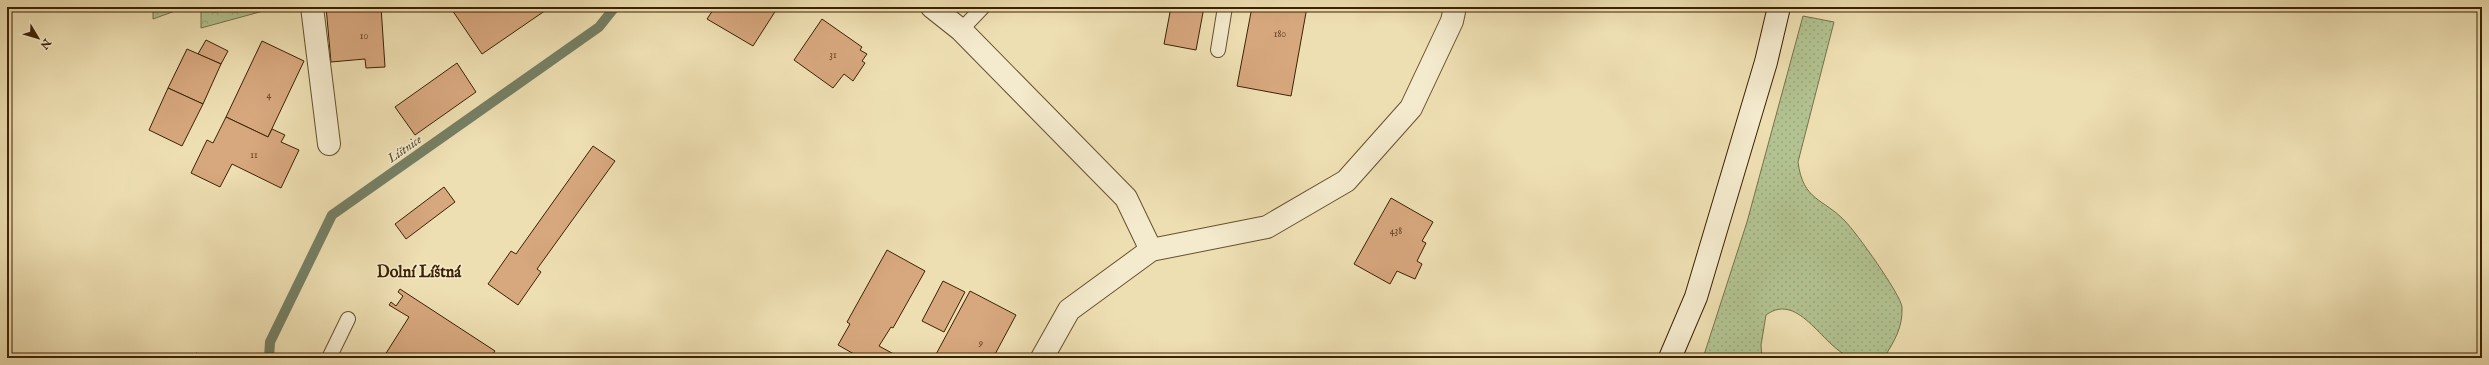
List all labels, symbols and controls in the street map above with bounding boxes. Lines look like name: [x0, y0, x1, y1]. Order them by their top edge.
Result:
north arrow: [18, 18, 58, 58]
house number: 180: [1274, 28, 1286, 41]
house number: 10: [360, 30, 368, 43]
text: N: [36, 35, 54, 52]
house number: 31: [829, 49, 837, 62]
house number: 4: [267, 89, 272, 102]
water label: Líštnice: [384, 131, 426, 168]
house number: 11: [250, 149, 258, 162]
house number: 438: [1390, 225, 1402, 238]
district label: Dolní Líštná: [377, 263, 462, 283]
house number: 9: [978, 337, 983, 350]

